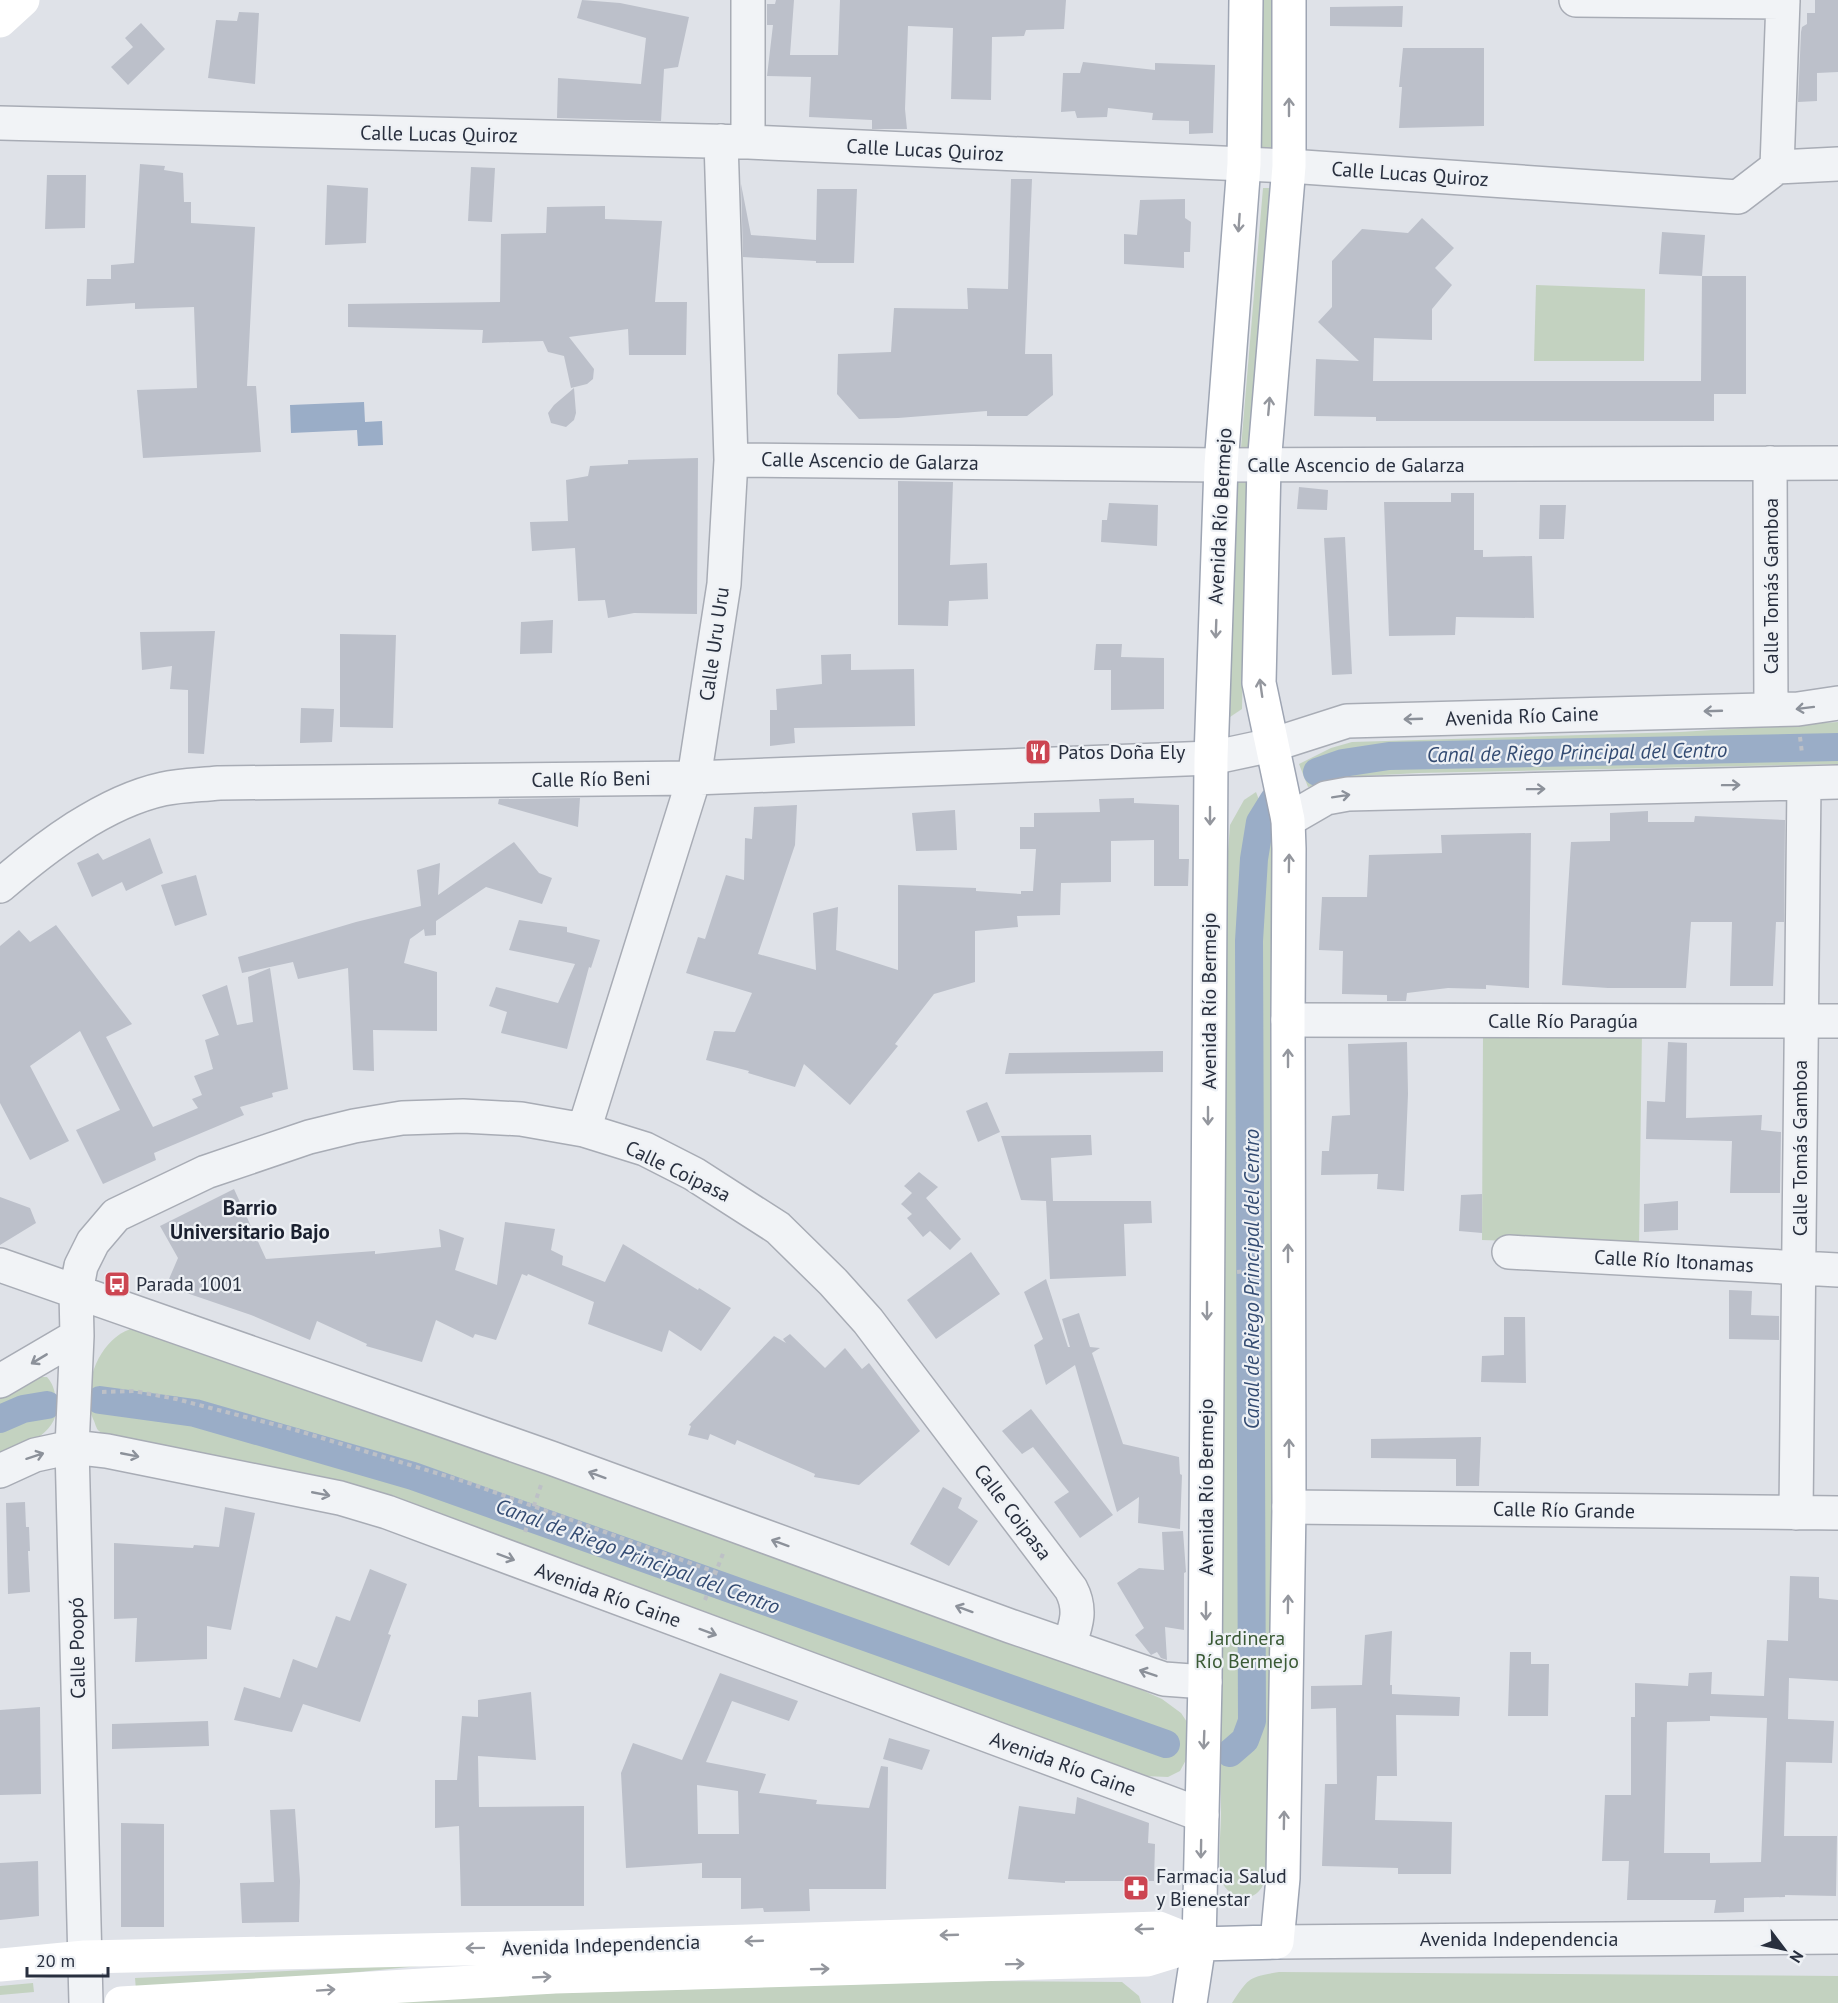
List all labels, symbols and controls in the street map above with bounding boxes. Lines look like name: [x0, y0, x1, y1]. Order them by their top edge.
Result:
one-way arrow: [1283, 98, 1295, 118]
street label: Calle Lucas Quiroz: [360, 120, 518, 148]
street label: Calle Lucas Quiroz: [846, 133, 1004, 167]
street label: Calle Lucas Quiroz: [1331, 156, 1489, 192]
one-way arrow: [1234, 212, 1245, 232]
one-way arrow: [1264, 397, 1275, 417]
street label: Avenida Río Bermejo: [1202, 427, 1238, 605]
street label: Calle Ascencio de Galarza: [761, 446, 979, 476]
street label: Calle Ascencio de Galarza: [1247, 452, 1465, 478]
street label: Calle Tomás Gamboa: [1758, 498, 1784, 674]
street label: Calle Uru Uru: [693, 585, 735, 703]
one-way arrow: [1210, 618, 1221, 638]
one-way arrow: [1255, 678, 1266, 698]
street label: Avenida Río Caine: [1445, 700, 1599, 732]
one-way arrow: [1795, 703, 1815, 714]
one-way arrow: [1704, 705, 1724, 716]
one-way arrow: [1404, 714, 1424, 725]
water label: Canal de Riego Principal del Centro: [1427, 736, 1727, 768]
restaurant icon: Patos Doña Ely: [1023, 737, 1053, 767]
place label: Patos Doña Ely: [1058, 739, 1186, 765]
street label: Calle Río Beni: [531, 765, 651, 793]
one-way arrow: [1720, 779, 1740, 791]
one-way arrow: [1525, 784, 1545, 795]
one-way arrow: [1331, 790, 1350, 801]
one-way arrow: [1205, 806, 1216, 826]
one-way arrow: [1283, 854, 1295, 874]
street label: Avenida Río Bermejo: [1196, 912, 1222, 1090]
street label: Calle Río Paragúa: [1488, 1008, 1638, 1034]
one-way arrow: [1282, 1049, 1294, 1069]
street label: Calle Tomás Gamboa: [1787, 1060, 1813, 1236]
one-way arrow: [1202, 1106, 1214, 1126]
water label: Canal de Riego Principal del Centro: [1238, 1129, 1265, 1429]
street label: Calle Coipasa: [621, 1134, 735, 1208]
district label: Barrio Universitario Bajo: [170, 1194, 330, 1245]
one-way arrow: [1282, 1244, 1294, 1264]
street label: Calle Río Itonamas: [1594, 1244, 1754, 1278]
bus stop icon: Parada 1001: [102, 1269, 132, 1299]
place label: Parada 1001: [136, 1271, 243, 1297]
one-way arrow: [1201, 1301, 1213, 1321]
one-way arrow: [31, 1354, 48, 1366]
street label: Avenida Río Bermejo: [1193, 1398, 1219, 1576]
one-way arrow: [1283, 1439, 1295, 1459]
one-way arrow: [25, 1450, 44, 1461]
one-way arrow: [120, 1450, 140, 1461]
street label: Calle Coipasa: [968, 1459, 1058, 1565]
one-way arrow: [589, 1469, 607, 1480]
one-way arrow: [311, 1489, 331, 1500]
water label: Canal de Riego Principal del Centro: [492, 1492, 784, 1620]
street label: Calle Río Grande: [1493, 1496, 1635, 1524]
one-way arrow: [772, 1536, 790, 1547]
one-way arrow: [496, 1552, 515, 1563]
street label: Avenida Río Caine: [531, 1557, 685, 1633]
one-way arrow: [1282, 1594, 1294, 1614]
street label: Calle Poopó: [63, 1597, 91, 1699]
one-way arrow: [1200, 1601, 1212, 1621]
one-way arrow: [955, 1603, 973, 1614]
park label: Jardinera Río Bermejo: [1195, 1625, 1299, 1674]
one-way arrow: [698, 1627, 717, 1638]
one-way arrow: [1139, 1667, 1158, 1678]
street label: Avenida Río Caine: [986, 1726, 1140, 1802]
one-way arrow: [1198, 1730, 1209, 1750]
one-way arrow: [1278, 1810, 1290, 1830]
one-way arrow: [1195, 1839, 1207, 1859]
place label: Farmacia Salud y Bienestar: [1156, 1863, 1287, 1912]
pharmacy icon: Farmacia Salud y Bienestar: [1121, 1873, 1151, 1903]
north arrow: [1754, 1919, 1814, 1979]
one-way arrow: [1134, 1923, 1154, 1934]
street label: Avenida Independencia: [1420, 1926, 1618, 1952]
street label: Avenida Independencia: [501, 1929, 701, 1961]
one-way arrow: [939, 1929, 959, 1940]
one-way arrow: [744, 1935, 764, 1947]
scale bar: [27, 1940, 108, 1978]
one-way arrow: [466, 1943, 486, 1954]
text: N: [1785, 1947, 1808, 1967]
text: 20 m: [36, 1949, 75, 1972]
one-way arrow: [1005, 1958, 1025, 1970]
one-way arrow: [810, 1963, 830, 1975]
one-way arrow: [531, 1972, 551, 1983]
one-way arrow: [315, 1985, 335, 1996]

